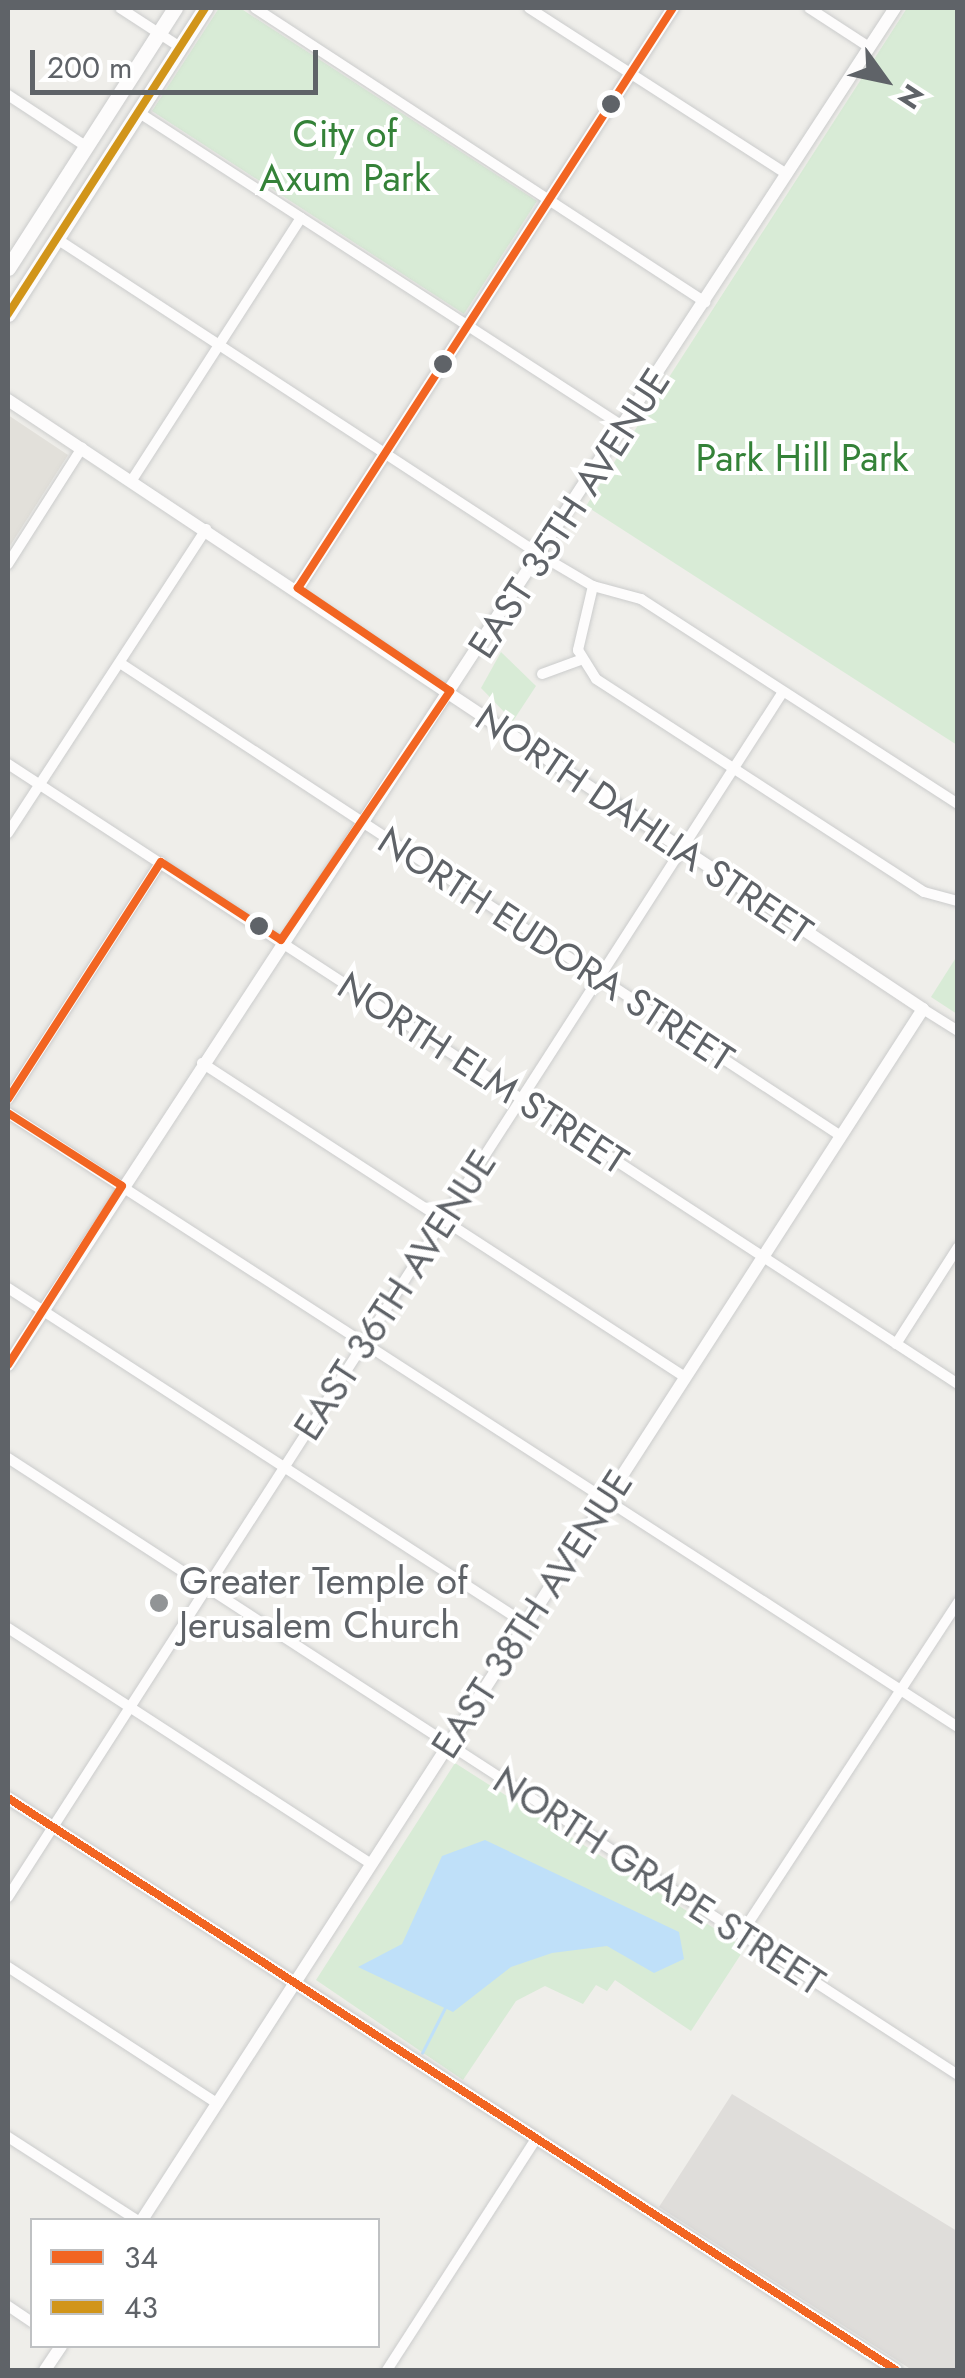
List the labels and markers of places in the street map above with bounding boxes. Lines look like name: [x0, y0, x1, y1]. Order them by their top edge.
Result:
unlabelled marker: [601, 94, 621, 114]
unlabelled marker: [433, 354, 453, 374]
unlabelled marker: [249, 916, 269, 936]
place label: Greater Temple of Jerusalem Church: [179, 1558, 468, 1648]
marker: Greater Temple of Jerusalem Church: [148, 1592, 170, 1614]

